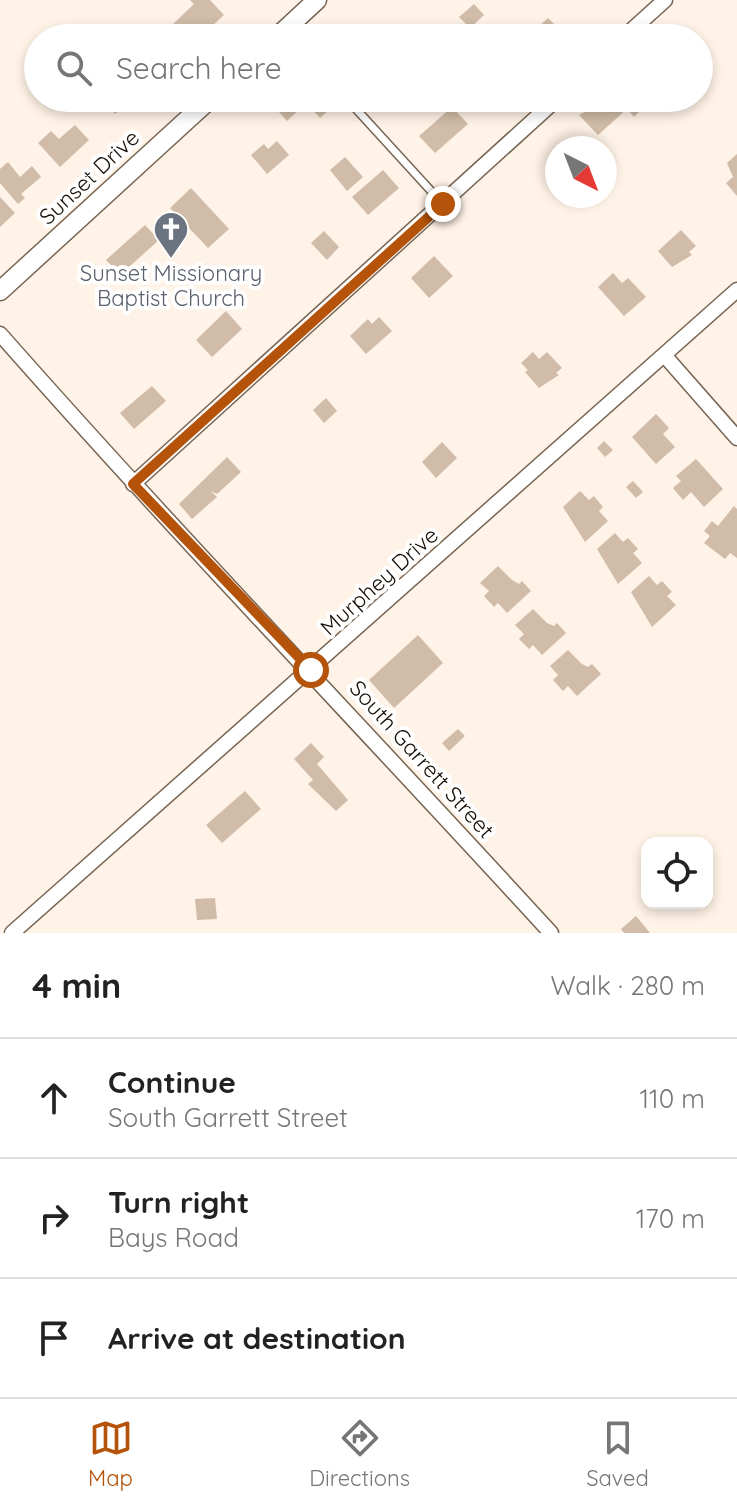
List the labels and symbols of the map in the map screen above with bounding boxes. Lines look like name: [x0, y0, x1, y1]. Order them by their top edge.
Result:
street label: Sunset Drive: [33, 124, 145, 230]
north arrow: [545, 136, 617, 208]
route end: [425, 186, 461, 222]
church icon: Sunset Missionary Baptist Church: [152, 210, 190, 260]
place label: Sunset Missionary Baptist Church: [80, 259, 262, 312]
street label: Murphey Drive: [314, 521, 444, 641]
route start: [293, 652, 329, 688]
street label: South Garrett Street: [344, 674, 500, 844]

